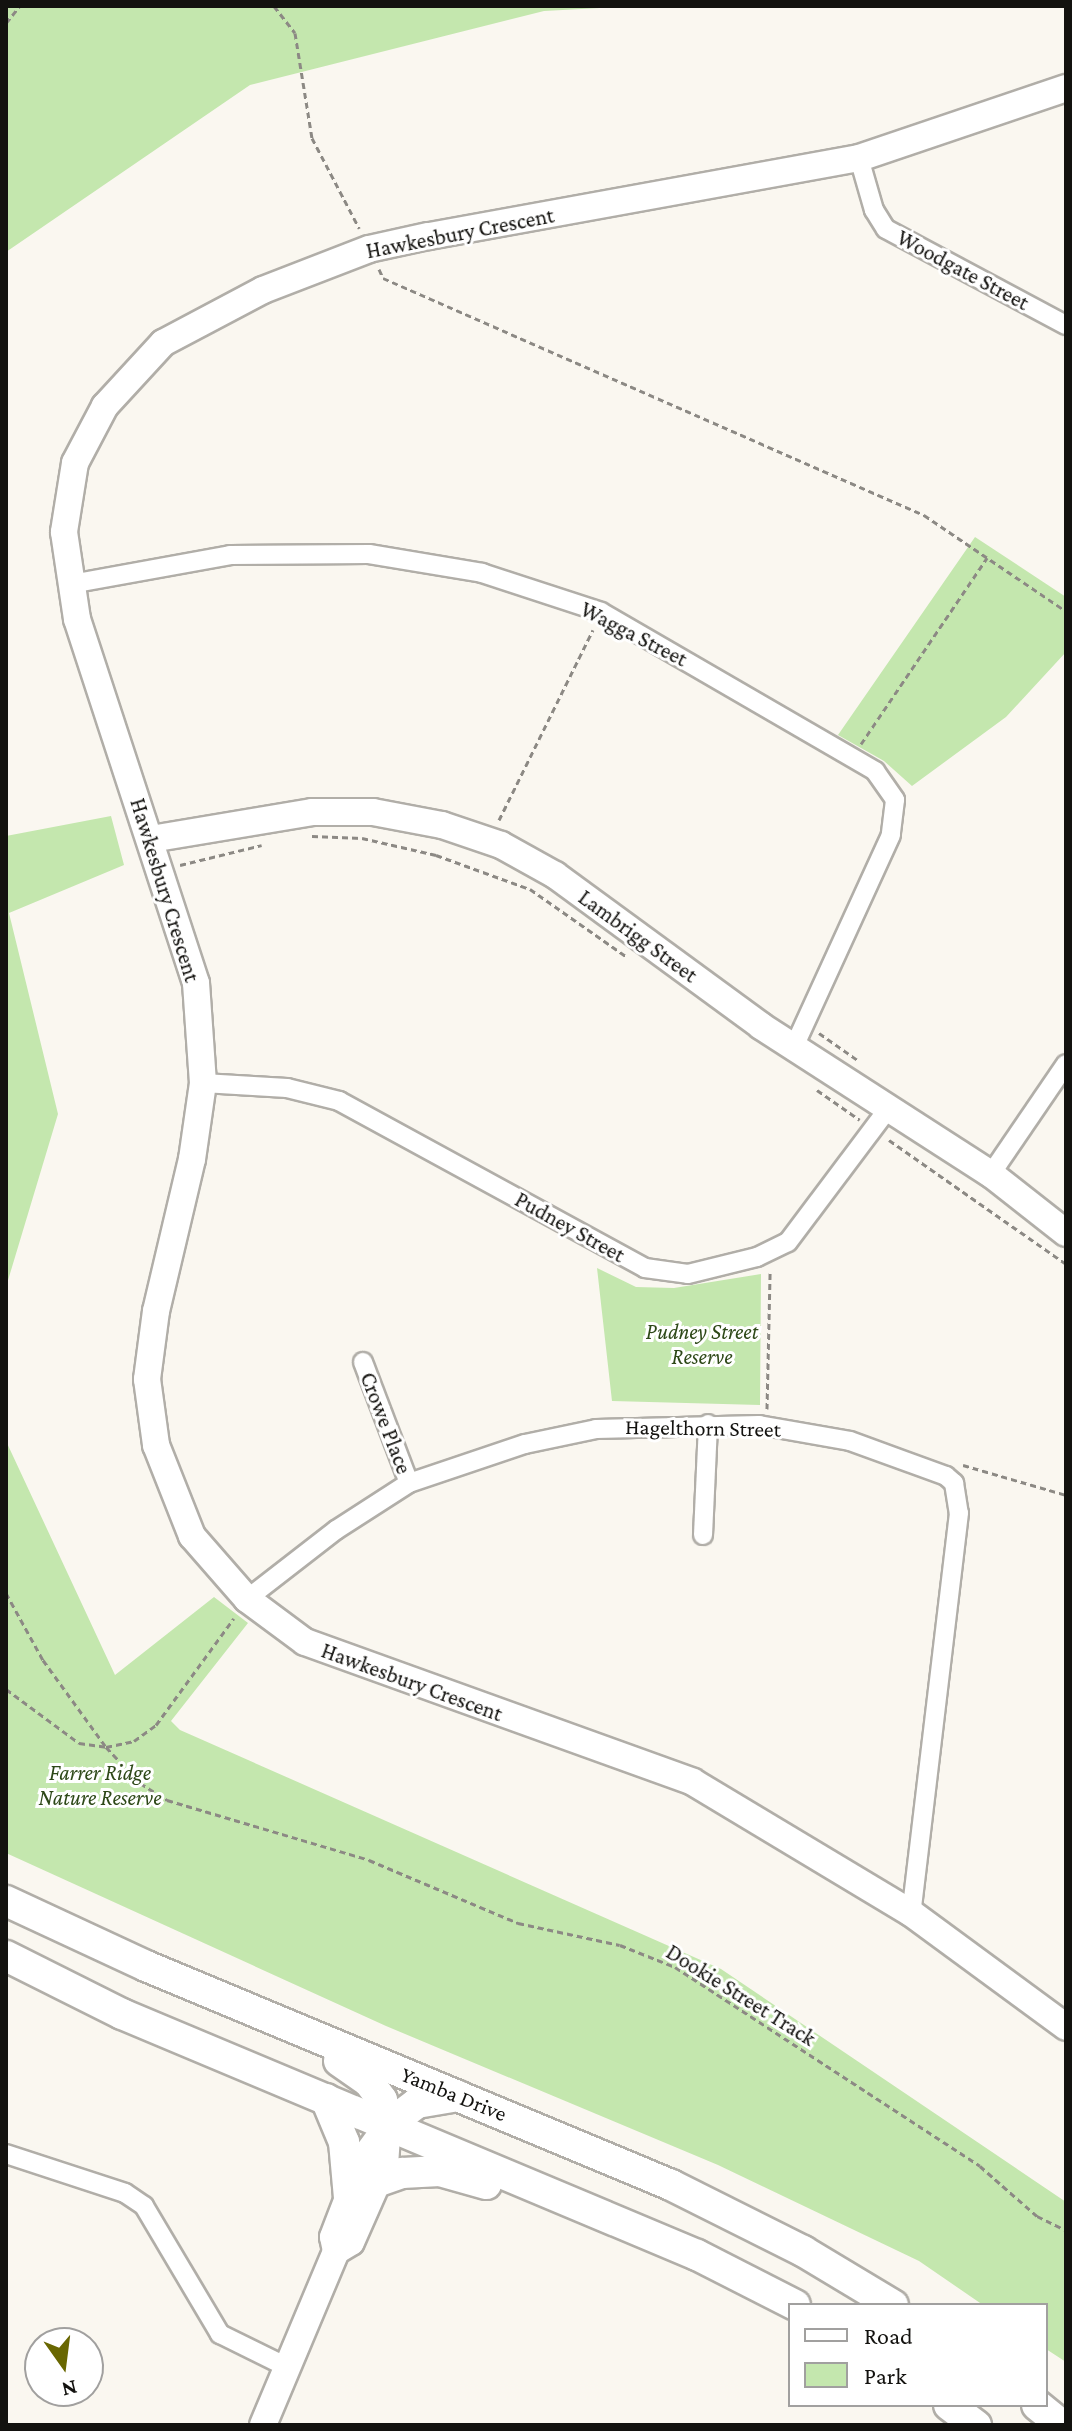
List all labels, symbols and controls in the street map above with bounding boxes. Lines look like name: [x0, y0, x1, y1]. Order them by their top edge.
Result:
street label: Hawkesbury Crescent: [364, 202, 556, 264]
street label: Woodgate Street: [892, 224, 1034, 316]
street label: Wagga Street: [576, 596, 692, 672]
street label: Hawkesbury Crescent: [124, 795, 206, 985]
street label: Lambrigg Street: [573, 884, 703, 988]
street label: Pudney Street: [510, 1186, 630, 1268]
park label: Pudney Street Reserve: [646, 1318, 758, 1370]
street label: Crowe Place: [355, 1368, 417, 1478]
street label: Hagelthorn Street: [625, 1413, 781, 1443]
street label: Hawkesbury Crescent: [318, 1637, 506, 1727]
park label: Farrer Ridge Nature Reserve: [39, 1759, 161, 1810]
street label: Dookie Street Track: [661, 1938, 821, 2052]
street label: Yamba Drive: [397, 2061, 511, 2127]
legend: [788, 2303, 1048, 2407]
text: Road: [864, 2322, 913, 2349]
north arrow: [24, 2327, 104, 2407]
text: Park: [864, 2362, 907, 2389]
text: N: [59, 2375, 80, 2403]

